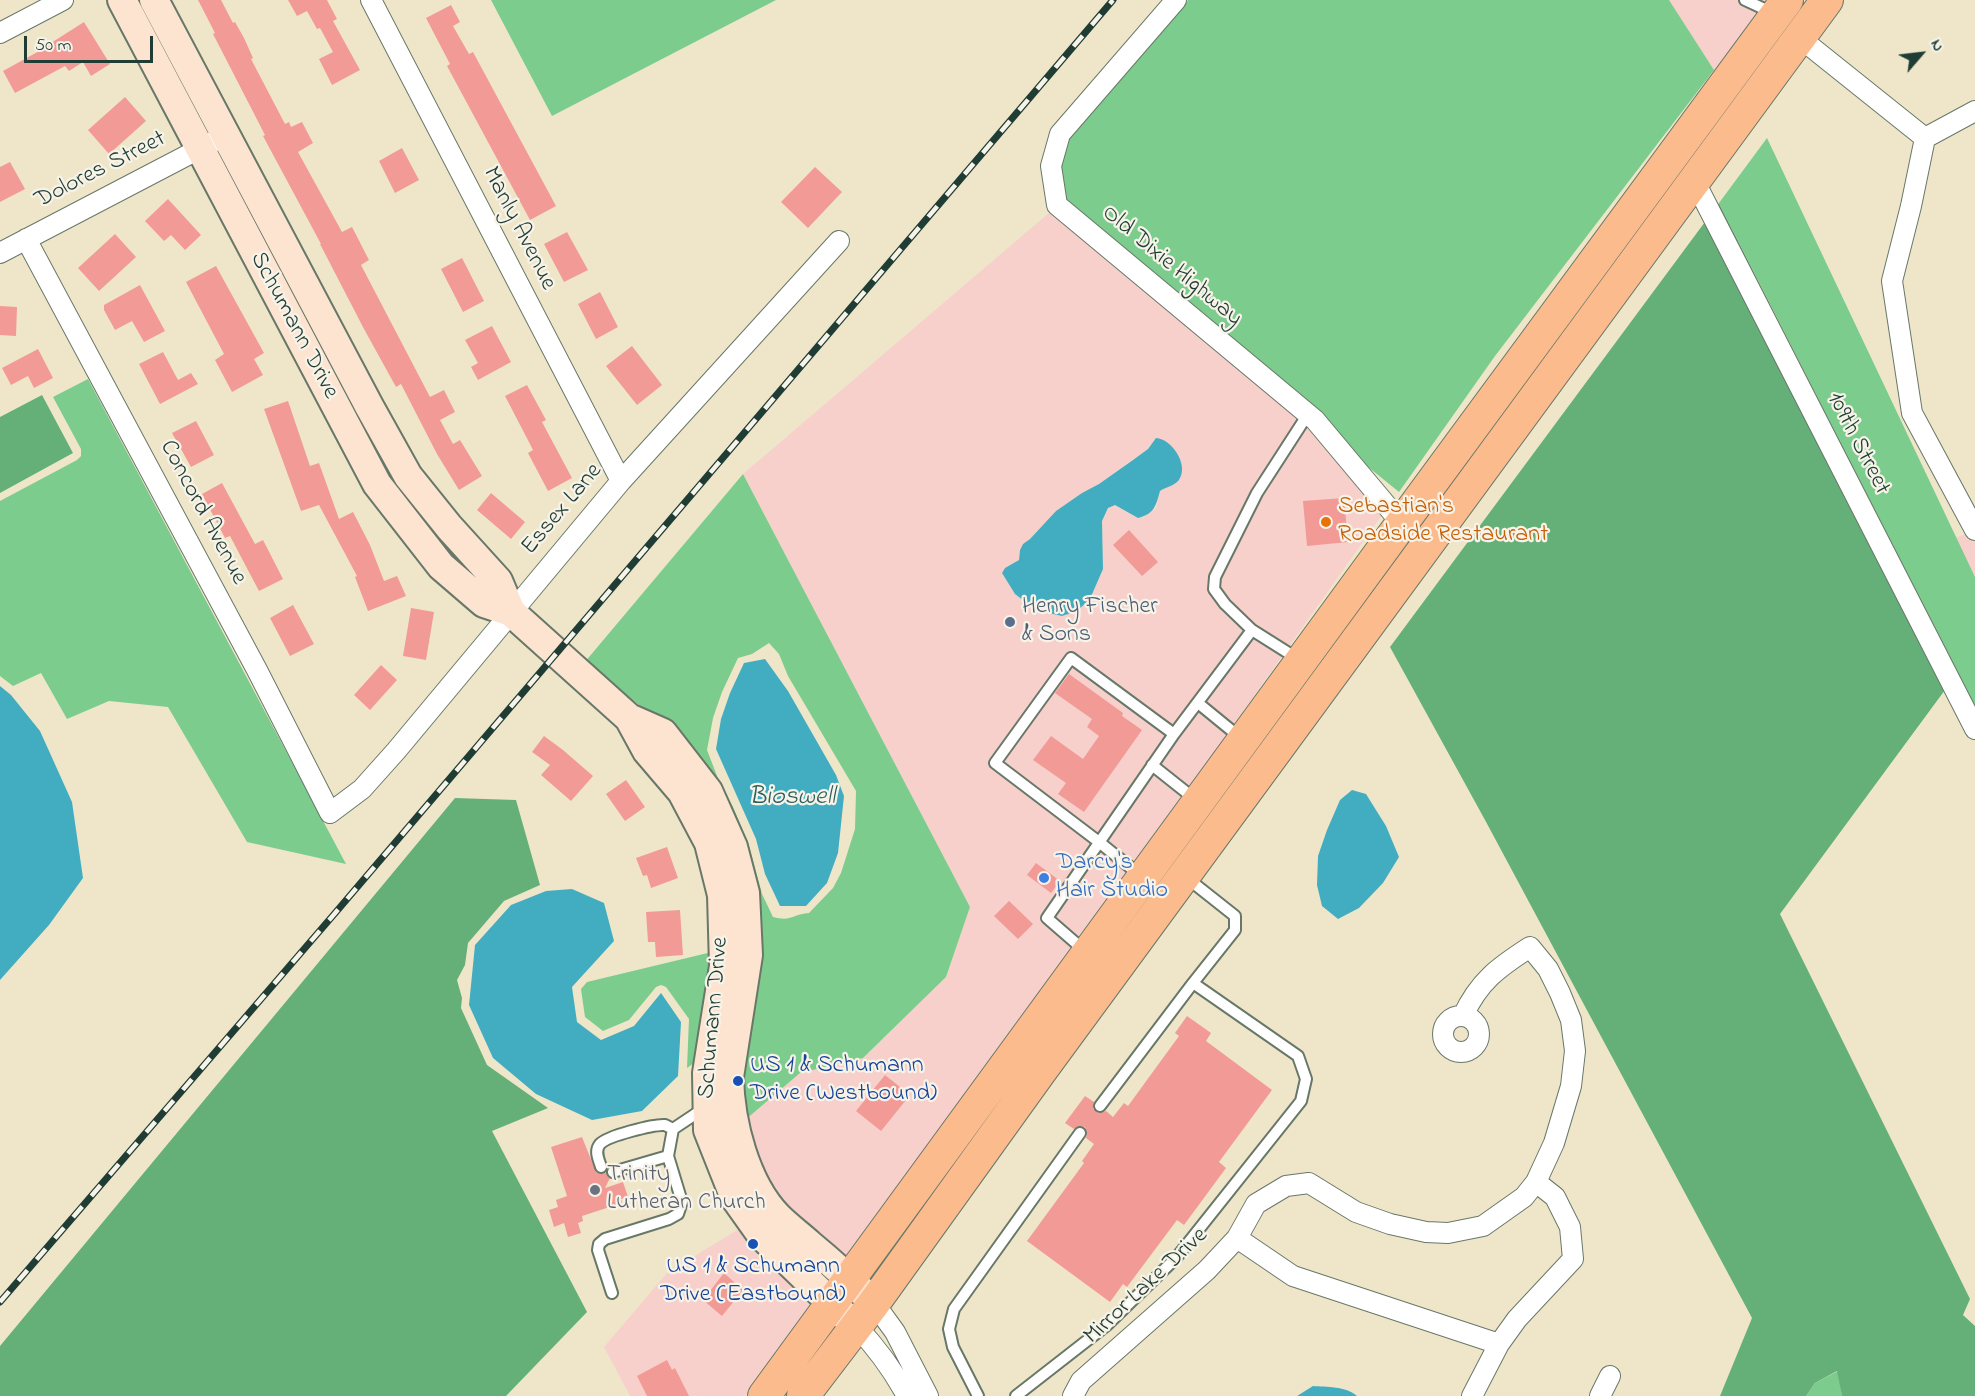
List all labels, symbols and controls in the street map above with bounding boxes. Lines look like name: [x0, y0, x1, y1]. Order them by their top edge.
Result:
scale bar: [27, 24, 156, 62]
north arrow: [1891, 24, 1951, 84]
text: 50 m: [35, 33, 72, 59]
text: N: [1924, 35, 1950, 56]
street label: Dolores Street: [31, 126, 171, 216]
street label: Manly Avenue: [475, 163, 561, 295]
street label: Old Dixie Highway: [1095, 200, 1247, 334]
street label: Schumann Drive: [242, 248, 344, 404]
street label: 109th Street: [1819, 388, 1895, 500]
street label: Concord Avenue: [152, 436, 252, 590]
street label: Essex Lane: [516, 458, 610, 562]
place label: Sebastian's Roadside Restaurant: [1338, 494, 1548, 550]
marker: Sebastian's Roadside Restaurant: [1319, 515, 1333, 529]
place label: Henry Fischer & Sons: [1022, 594, 1158, 650]
marker: Henry Fischer & Sons: [1003, 615, 1017, 629]
water label: Bioswell: [749, 783, 835, 815]
place label: Darcy's Hair Studio: [1056, 850, 1168, 906]
marker: Darcy's Hair Studio: [1037, 871, 1051, 885]
street label: Schumann Drive: [694, 936, 736, 1100]
place label: US 1 & Schumann Drive (Westbound): [750, 1053, 937, 1109]
marker: US 1 & Schumann Drive (Westbound): [731, 1074, 745, 1088]
place label: Trinity Lutheran Church: [607, 1162, 766, 1218]
marker: Trinity Lutheran Church: [588, 1183, 602, 1197]
street label: Mirror Lake Drive: [1079, 1222, 1215, 1352]
marker: US 1 & Schumann Drive (Eastbound): [746, 1237, 760, 1251]
place label: US 1 & Schumann Drive (Eastbound): [660, 1254, 846, 1310]

